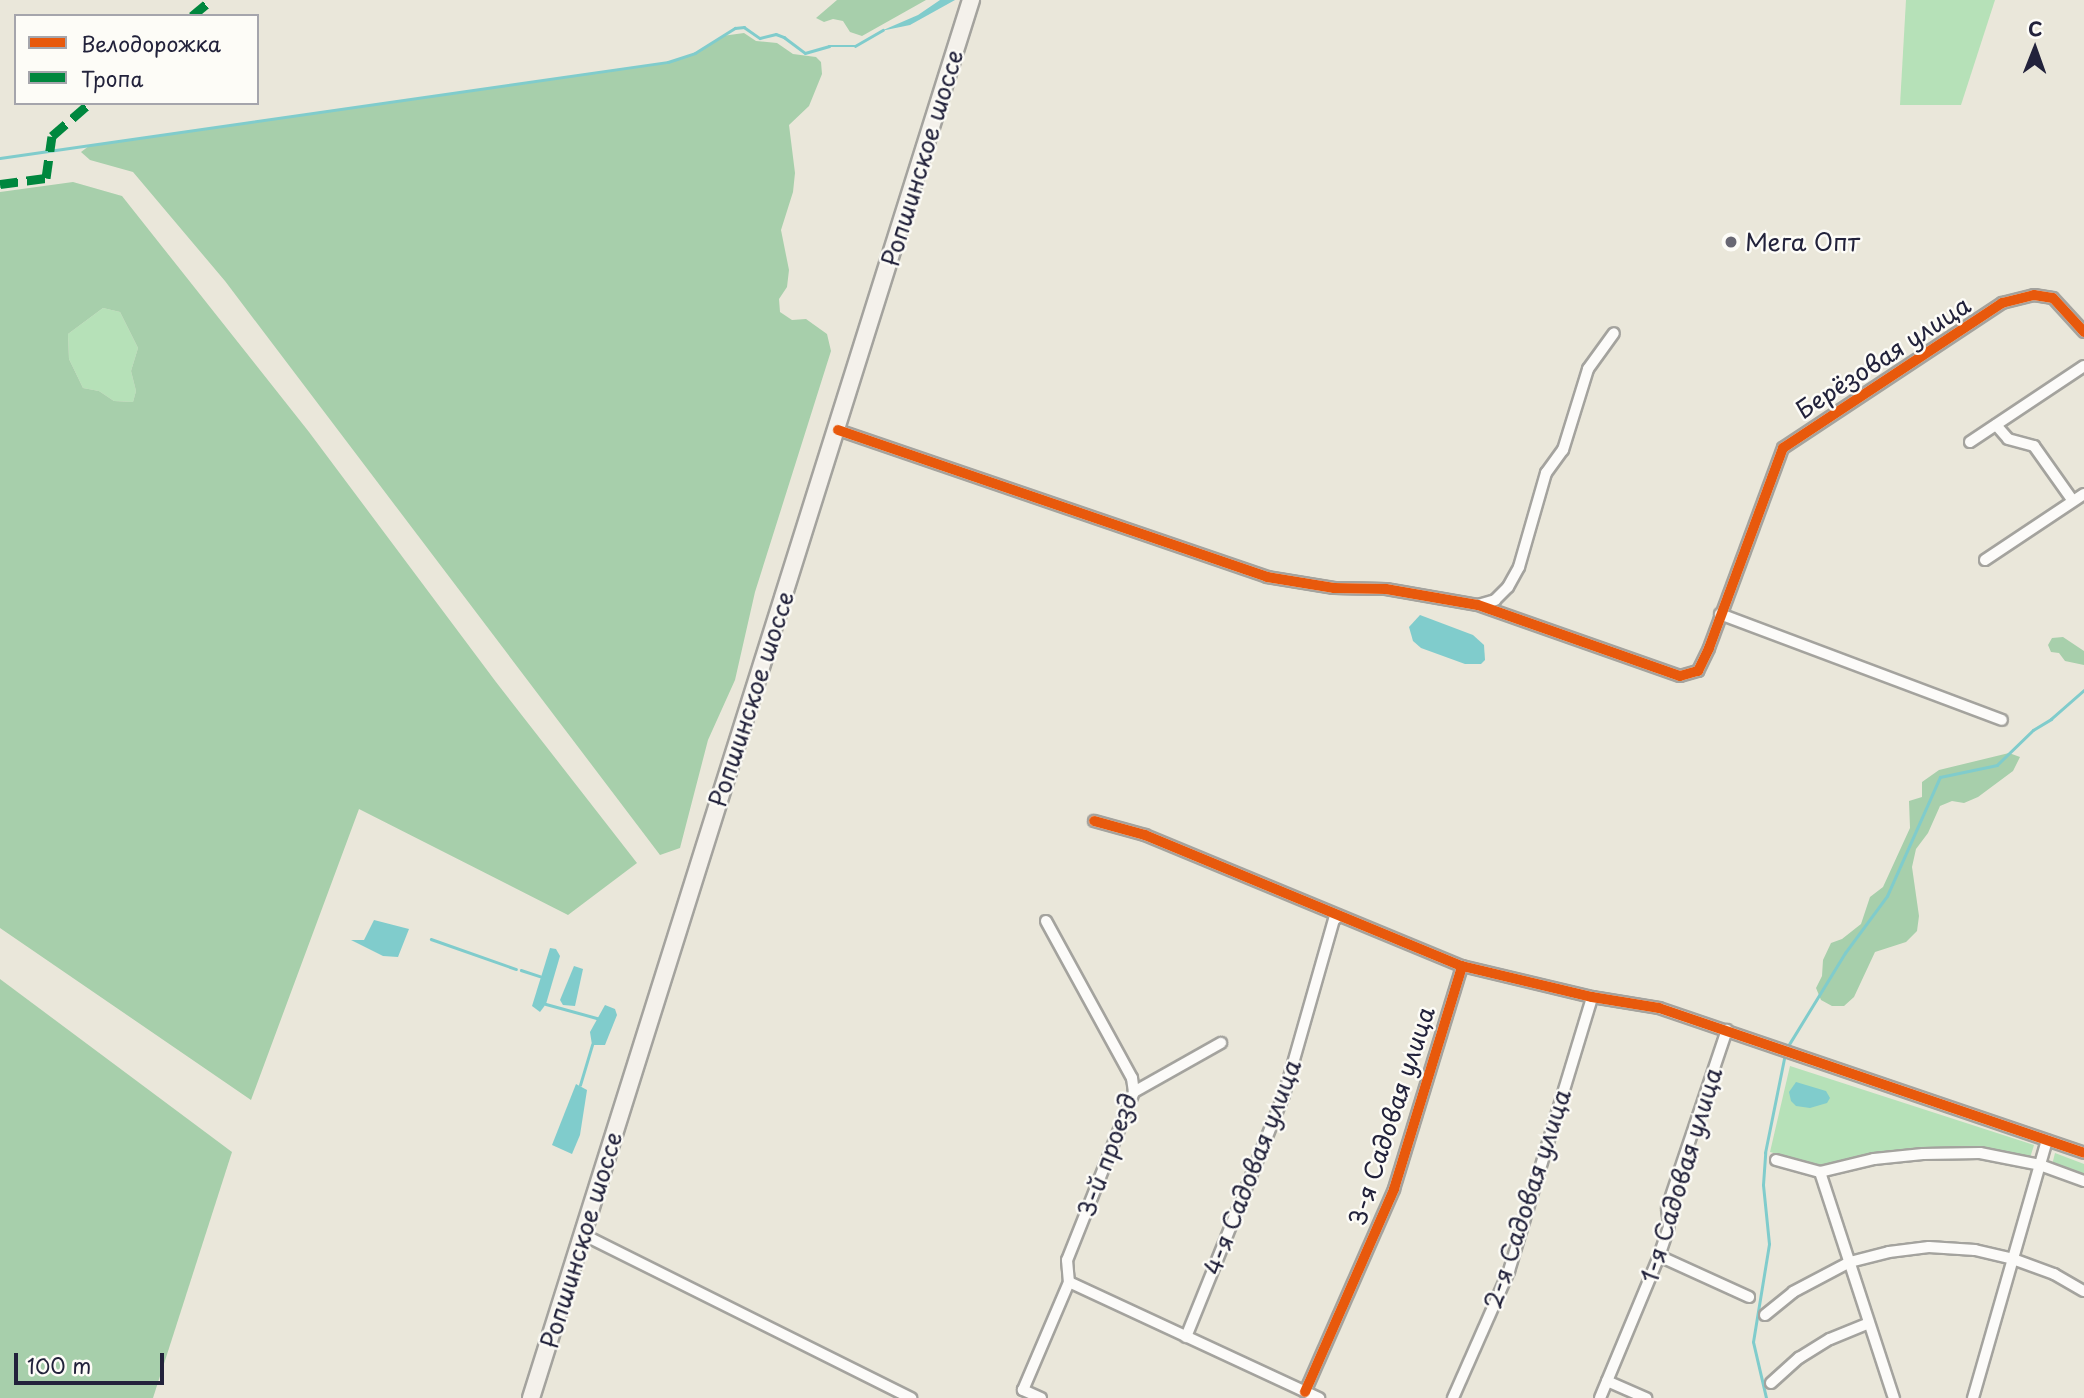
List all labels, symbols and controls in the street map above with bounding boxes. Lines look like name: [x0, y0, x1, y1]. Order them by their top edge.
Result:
legend: [14, 14, 259, 105]
north arrow: [2000, 14, 2070, 84]
text: С: [2028, 14, 2043, 42]
text: Велодорожка: [81, 27, 221, 59]
street label: Ропшинское шоссе: [875, 46, 969, 270]
text: Тропа: [81, 62, 143, 94]
place label: Мега Опт: [1745, 228, 1860, 256]
marker: Мега Опт: [1723, 234, 1739, 250]
street label: Берёзовая улица: [1790, 290, 1976, 424]
street label: Ропшинское шоссе: [702, 587, 800, 811]
street label: 3-я Садовая улица: [1342, 1002, 1440, 1230]
street label: 4-я Садовая улица: [1197, 1055, 1307, 1279]
street label: 1-я Садовая улица: [1634, 1063, 1728, 1287]
street label: 2-я Садовая улица: [1478, 1085, 1576, 1313]
street label: 3-й проезд: [1071, 1089, 1143, 1221]
street label: Ропшинское шоссе: [534, 1128, 628, 1352]
scale bar: [18, 1338, 168, 1382]
text: 100 m: [27, 1349, 91, 1381]

